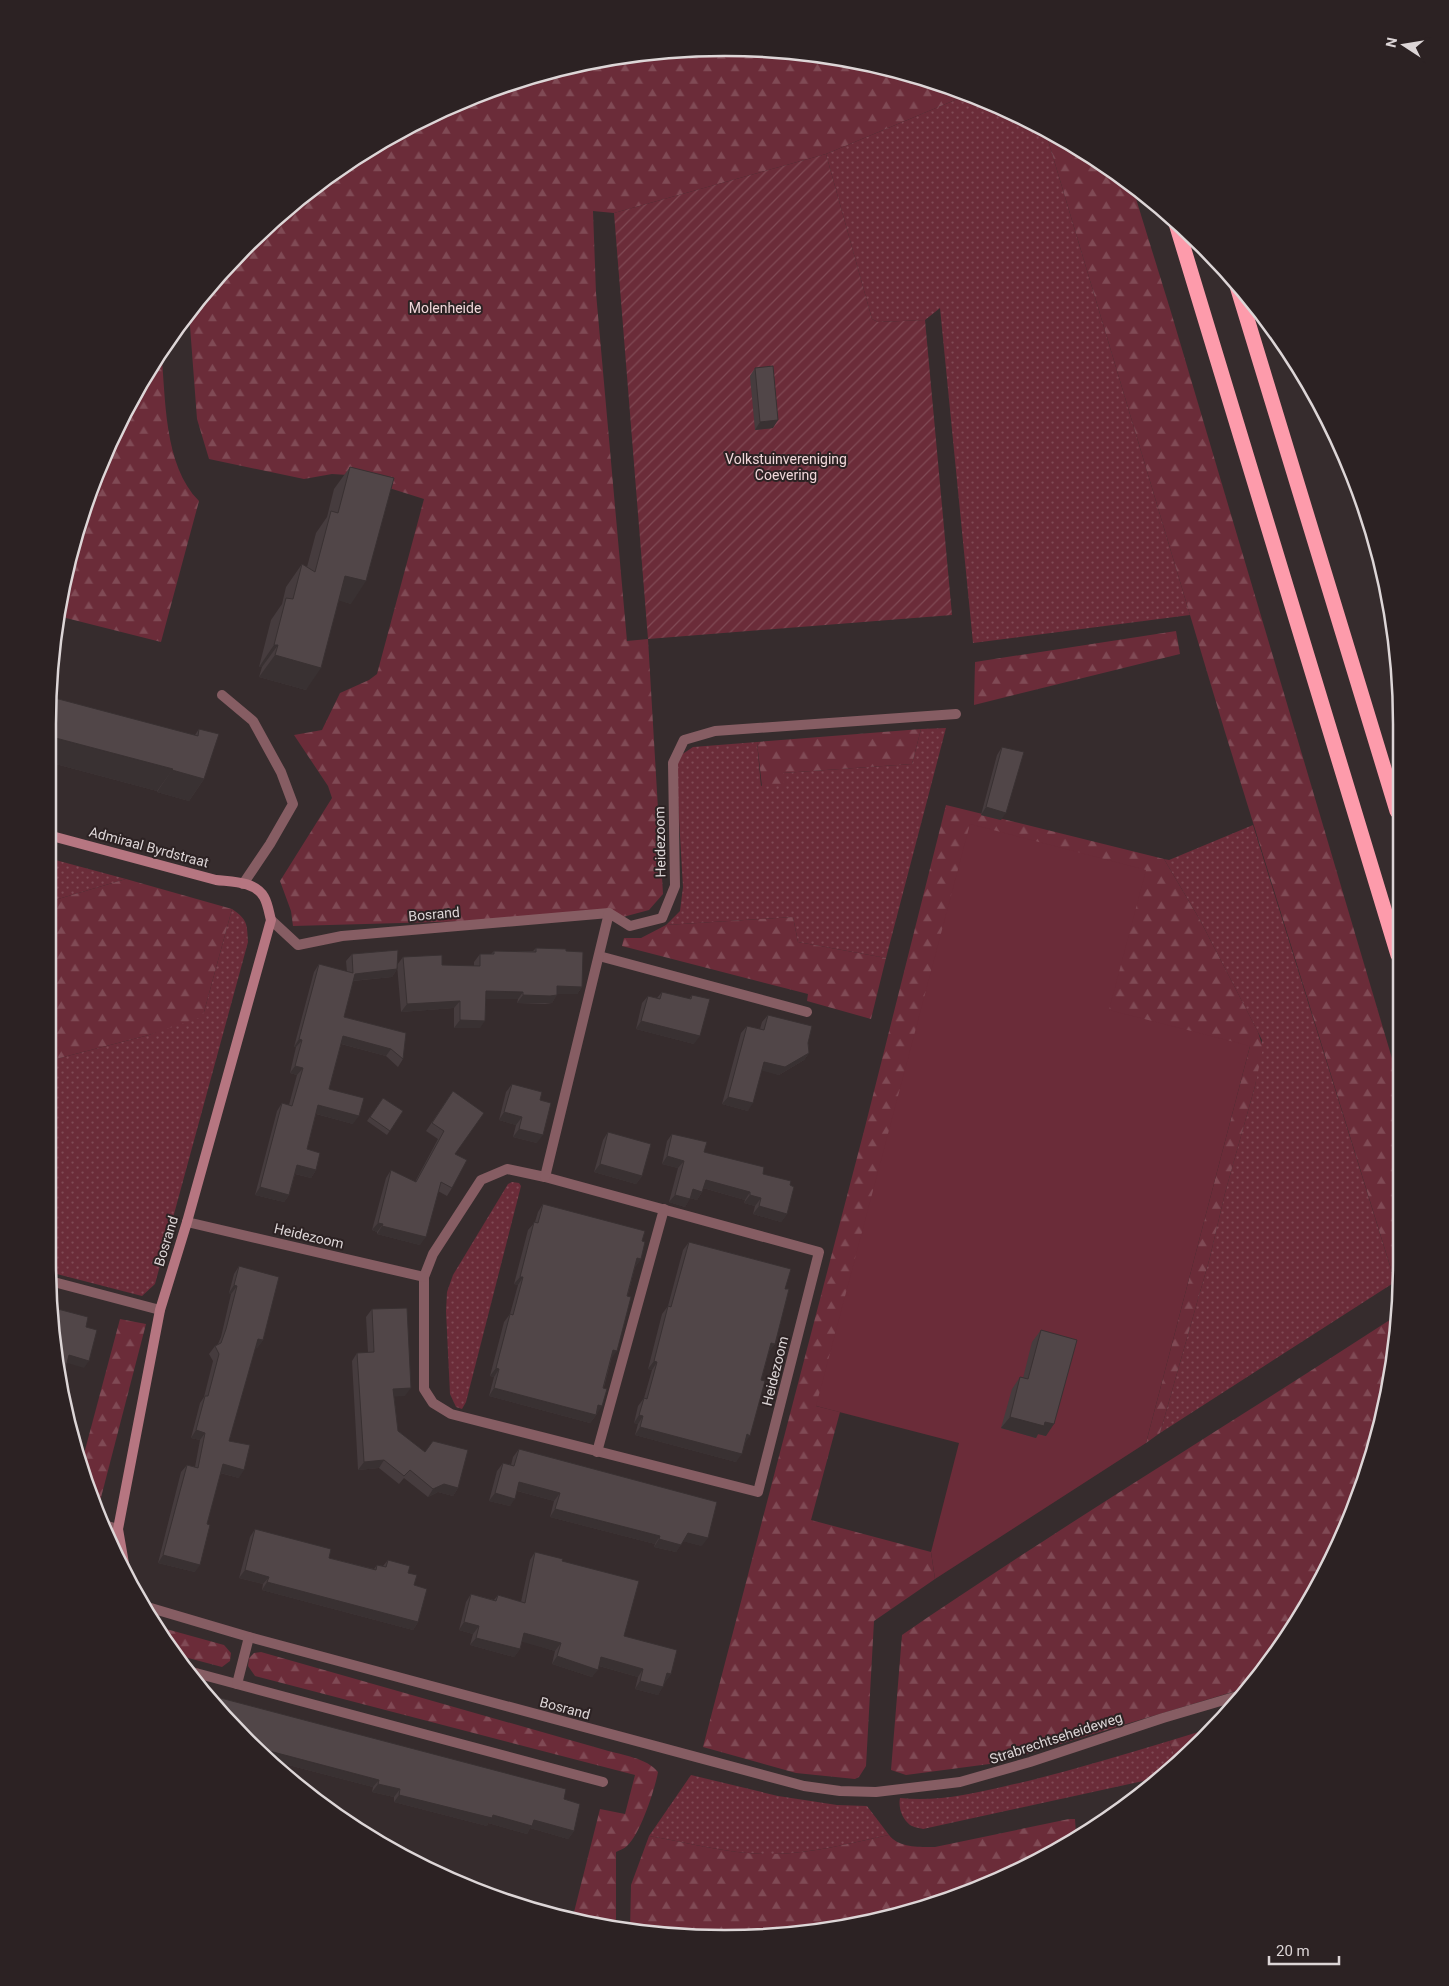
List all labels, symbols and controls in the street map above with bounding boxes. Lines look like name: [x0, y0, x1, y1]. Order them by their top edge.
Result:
north arrow: [1379, 20, 1429, 70]
text: N: [1382, 36, 1400, 49]
park label: Molenheide: [409, 300, 481, 316]
park label: Volkstuinvereniging Coevering: [725, 451, 847, 483]
street label: Heidezoom: [651, 806, 669, 878]
street label: Admiraal Byrdstraat: [87, 823, 211, 871]
street label: Bosrand: [408, 904, 460, 924]
street label: Bosrand: [151, 1214, 181, 1268]
street label: Heidezoom: [273, 1220, 345, 1252]
street label: Heidezoom: [759, 1335, 791, 1407]
street label: Bosrand: [538, 1694, 592, 1722]
street label: Strabrechtseheideweg: [988, 1709, 1124, 1767]
scale bar: [1269, 1934, 1339, 1966]
text: 20 m: [1276, 1942, 1310, 1960]

